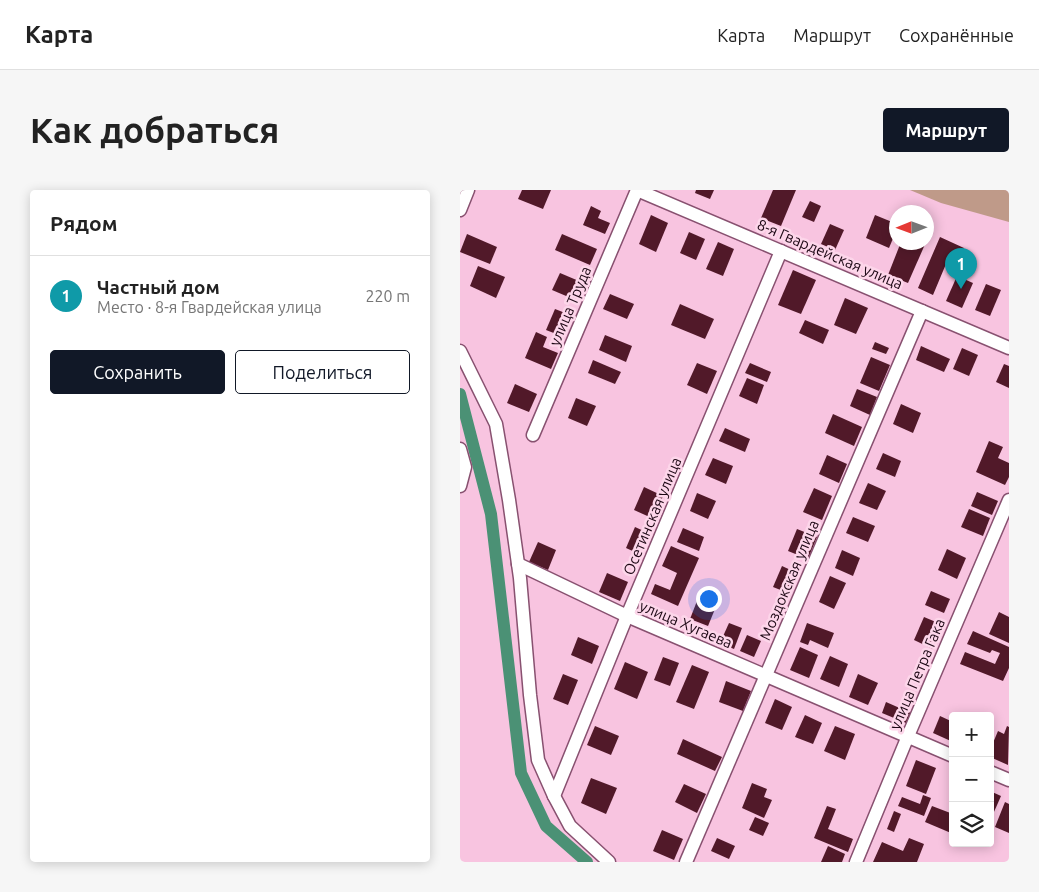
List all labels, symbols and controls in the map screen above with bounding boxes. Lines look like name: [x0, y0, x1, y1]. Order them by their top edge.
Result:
text: Карта: [25, 21, 93, 48]
text: Карта: [717, 25, 765, 45]
text: Маршрут: [793, 25, 871, 45]
text: Сохранённые: [899, 25, 1014, 45]
button: Маршрут: [883, 108, 1009, 152]
text: Как добраться: [30, 110, 279, 150]
north arrow: [889, 205, 934, 250]
text: Рядом: [50, 211, 118, 235]
street label: 8-я Гвардейская улица: [755, 216, 905, 292]
pin: 1: [945, 248, 977, 289]
street label: улица Труда: [546, 264, 594, 348]
text: Частный дом: [97, 276, 220, 298]
text: 1: [61, 287, 71, 305]
text: 220 m: [365, 287, 410, 305]
text: Место · 8-я Гвардейская улица: [97, 298, 322, 316]
button: Сохранить: [50, 350, 225, 394]
button: Поделиться: [235, 350, 410, 394]
street label: Осетинская улица: [620, 455, 684, 577]
street label: Моздокская улица: [756, 517, 822, 643]
your location: [696, 586, 722, 612]
street label: улица Хугаева: [637, 597, 735, 651]
street label: улица Петра Гака: [886, 616, 948, 732]
map controls: [949, 712, 994, 847]
button: +: [949, 712, 994, 757]
button: −: [949, 757, 994, 802]
button: layers: [949, 802, 994, 847]

